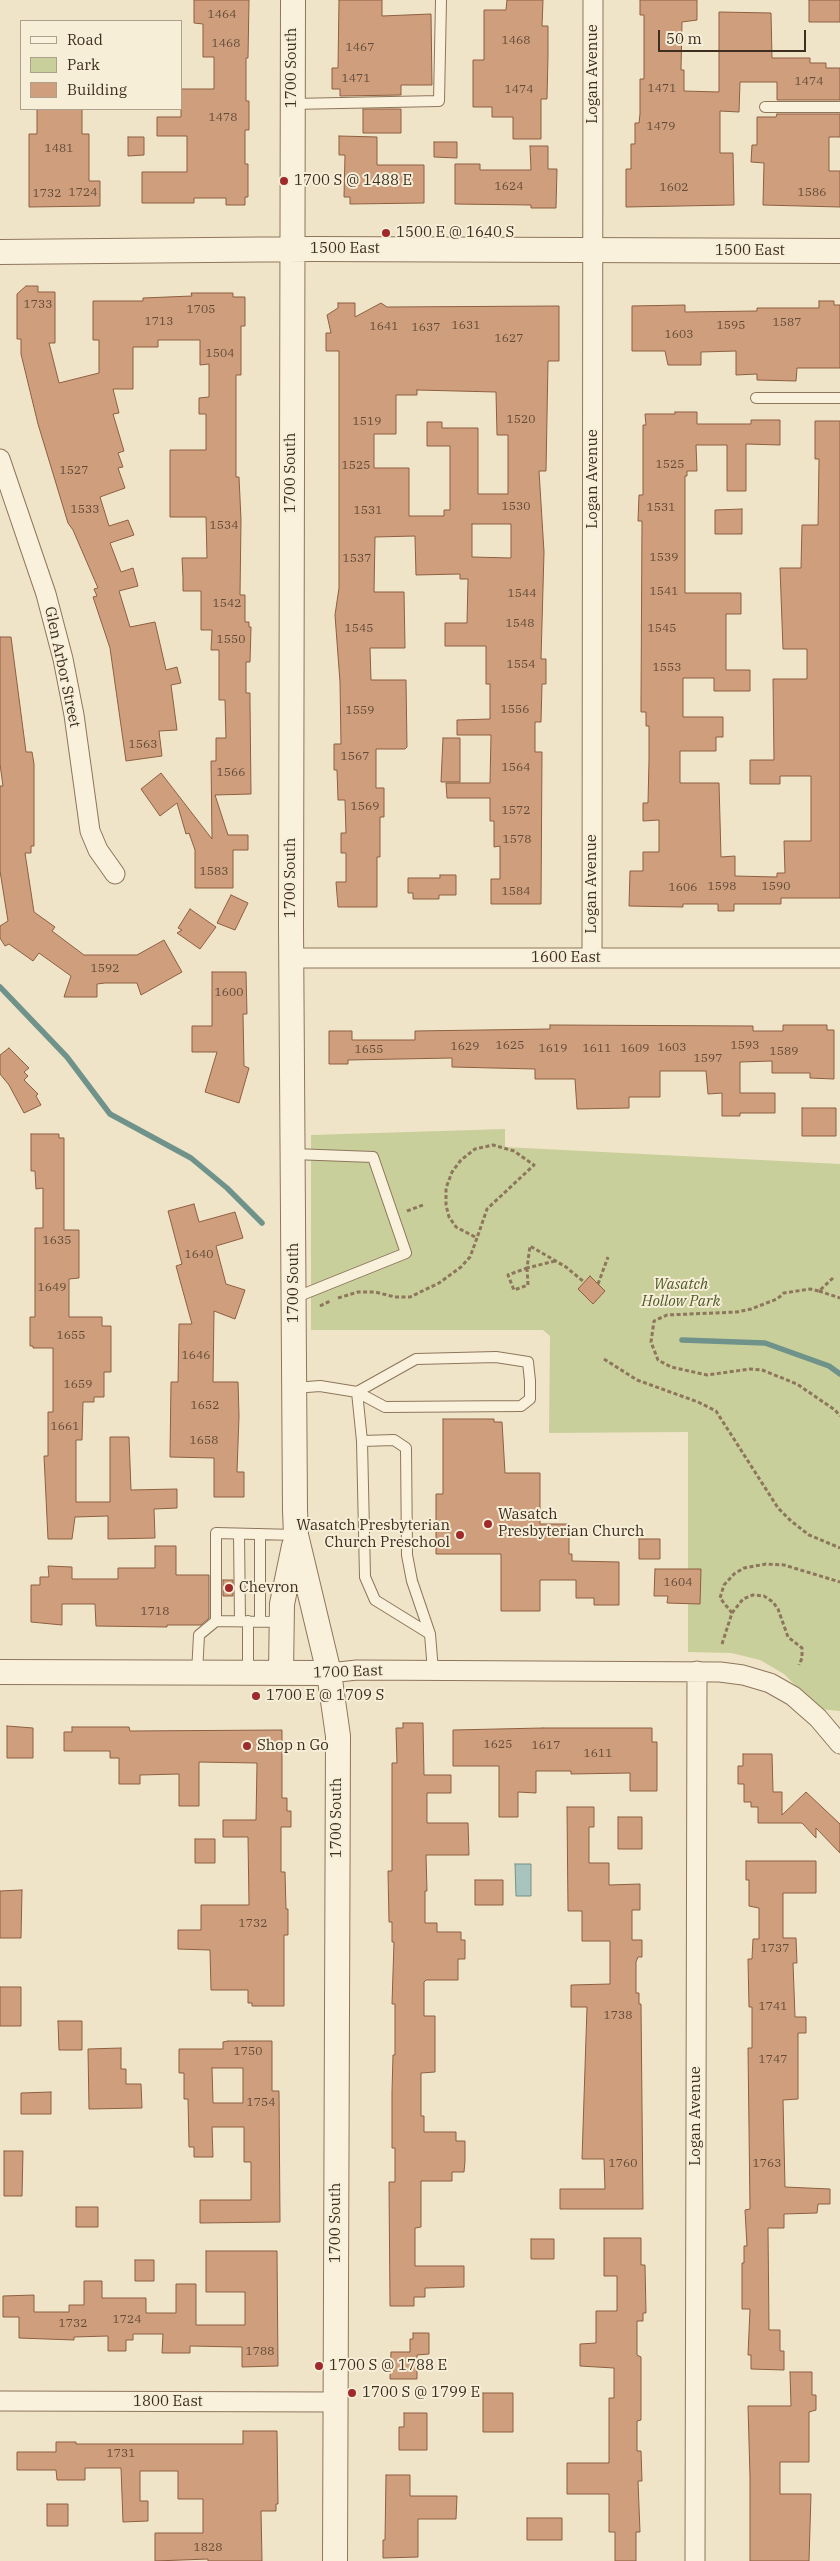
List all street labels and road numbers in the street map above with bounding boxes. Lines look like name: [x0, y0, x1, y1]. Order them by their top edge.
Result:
street label: Logan Avenue: [584, 24, 602, 124]
street label: 1700 South: [283, 28, 301, 108]
street label: 1500 East: [310, 240, 380, 258]
street label: 1500 East: [715, 242, 785, 260]
street label: Logan Avenue: [584, 429, 602, 529]
street label: 1700 South: [282, 433, 300, 513]
street label: Glen Arbor Street: [40, 605, 84, 729]
street label: Logan Avenue: [583, 834, 601, 934]
street label: 1700 South: [282, 838, 300, 918]
street label: 1600 East: [531, 949, 601, 967]
street label: 1700 South: [285, 1243, 303, 1323]
street label: 1700 East: [313, 1662, 383, 1682]
street label: 1700 South: [328, 1778, 346, 1858]
street label: Logan Avenue: [687, 2066, 705, 2166]
street label: 1700 South: [327, 2183, 345, 2263]
street label: 1800 East: [133, 2393, 203, 2411]

